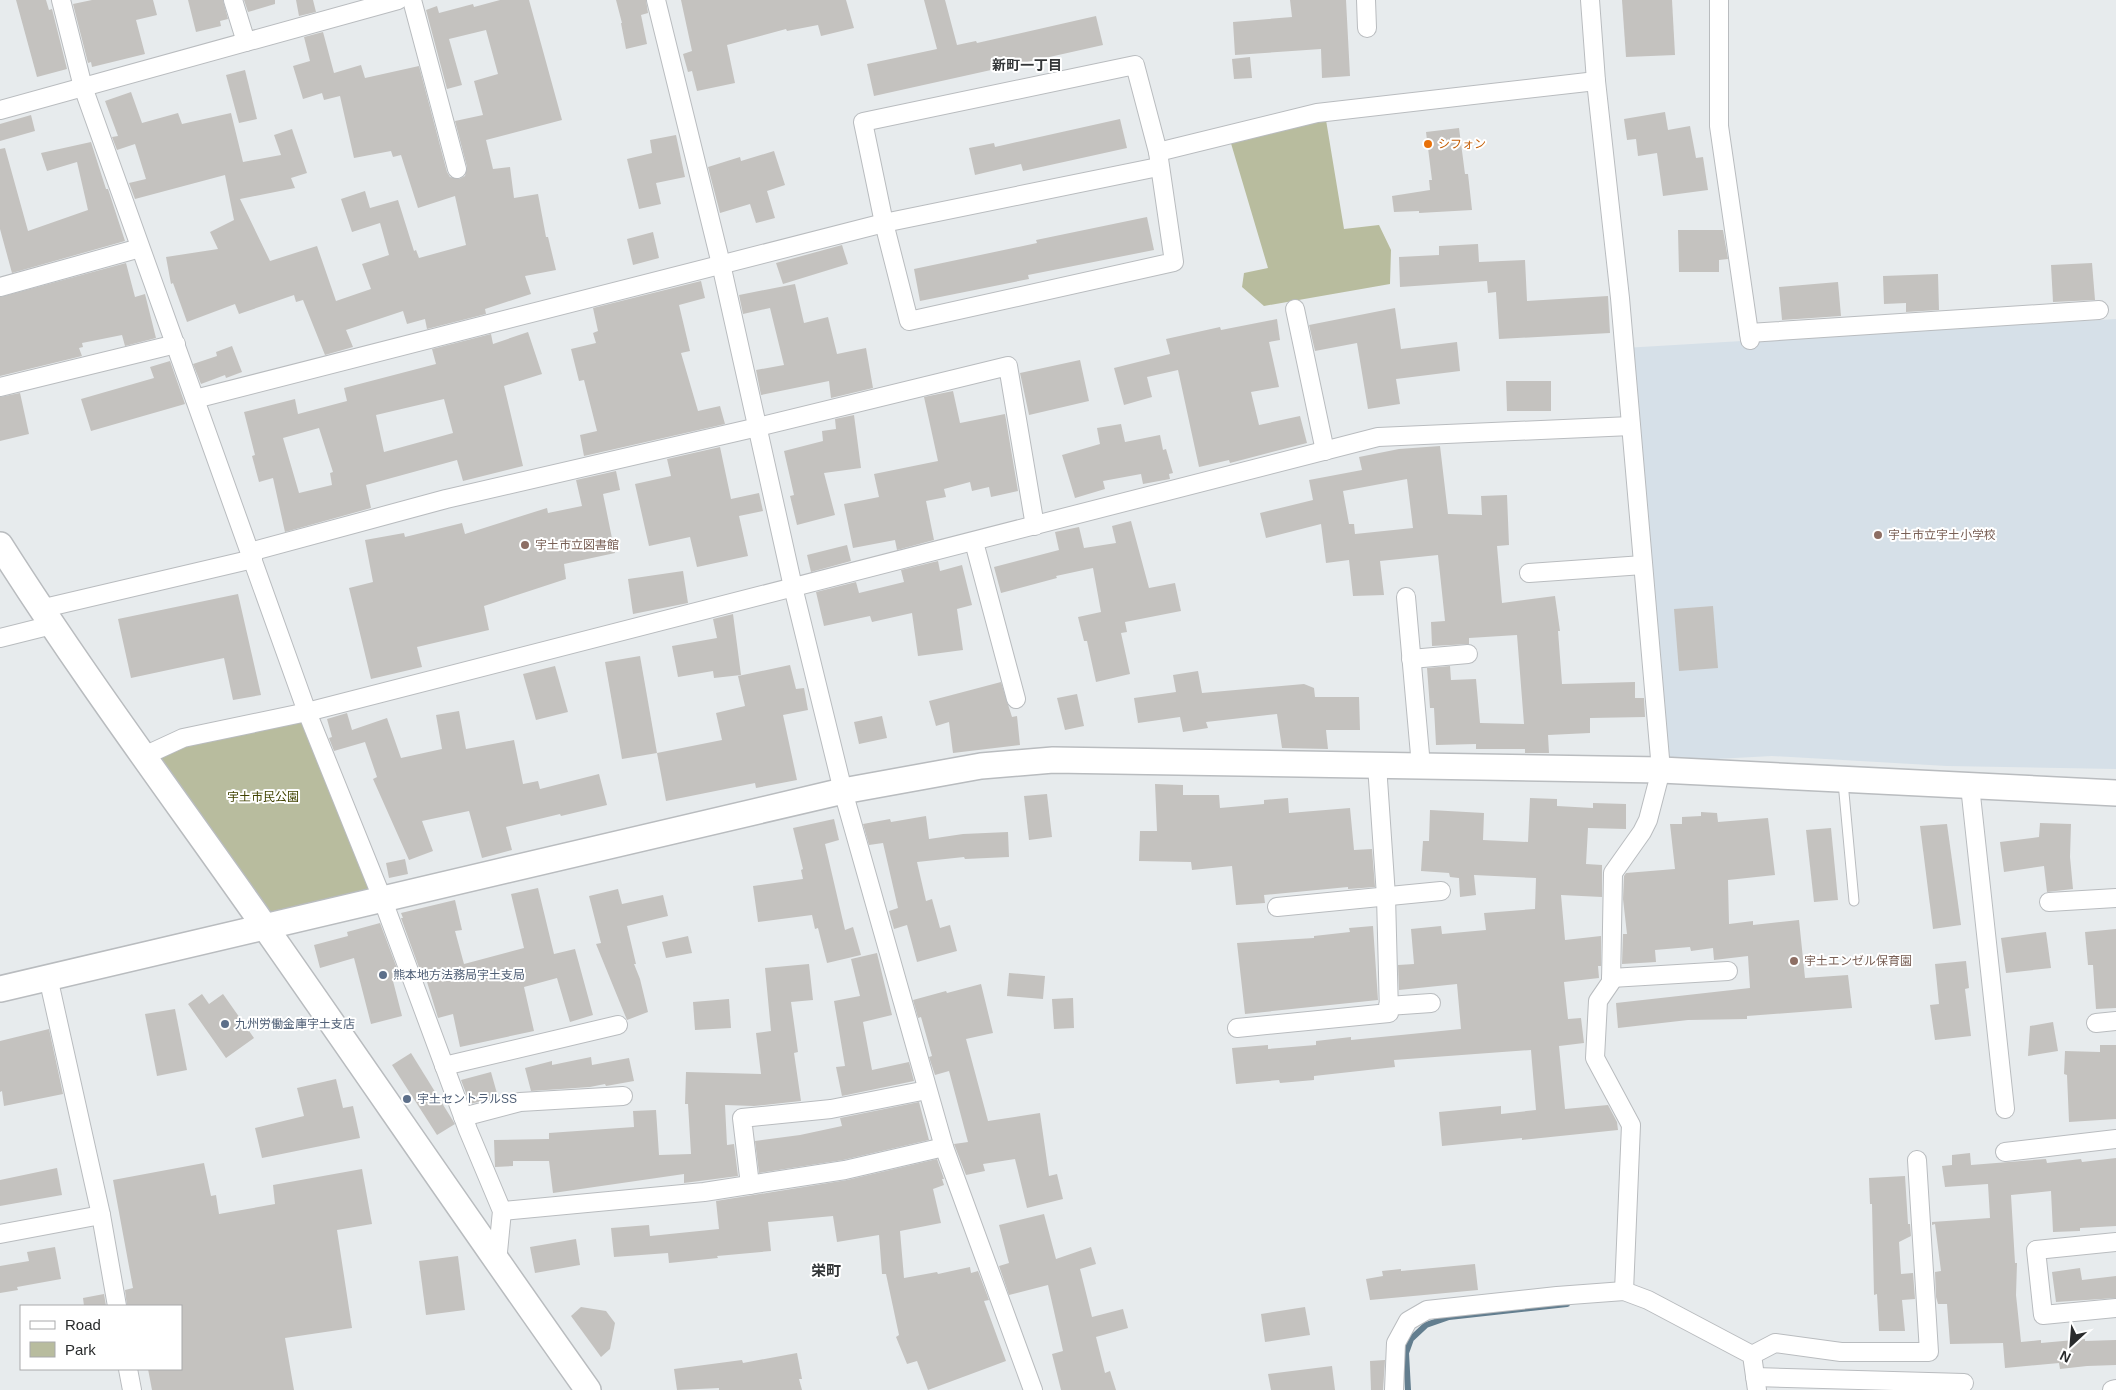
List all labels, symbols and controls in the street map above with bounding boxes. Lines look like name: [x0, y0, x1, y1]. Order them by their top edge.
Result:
district label: 新町一丁目: [992, 57, 1062, 73]
place label: シフォン: [1438, 137, 1486, 151]
marker: シフォン: [1422, 138, 1434, 150]
place label: 宇土市立宇土小学校: [1888, 528, 1996, 542]
marker: 宇土市立宇土小学校: [1872, 529, 1884, 541]
place label: 宇土市立図書館: [535, 538, 619, 552]
marker: 宇土市立図書館: [519, 539, 531, 551]
park label: 宇土市民公園: [227, 790, 299, 804]
place label: 宇土エンゼル保育園: [1804, 954, 1912, 968]
marker: 宇土エンゼル保育園: [1788, 955, 1800, 967]
place label: 熊本地方法務局宇土支局: [393, 968, 525, 982]
marker: 熊本地方法務局宇土支局: [377, 969, 389, 981]
place label: 九州労働金庫宇土支店: [235, 1017, 355, 1031]
marker: 九州労働金庫宇土支店: [219, 1018, 231, 1030]
place label: 宇土セントラルSS: [417, 1092, 517, 1106]
marker: 宇土セントラルSS: [401, 1093, 413, 1105]
district label: 栄町: [811, 1262, 841, 1279]
legend: [20, 1305, 182, 1370]
text: Road: [65, 1316, 101, 1333]
north arrow: [2046, 1320, 2096, 1370]
text: Park: [65, 1341, 96, 1358]
text: N: [2057, 1347, 2073, 1366]

